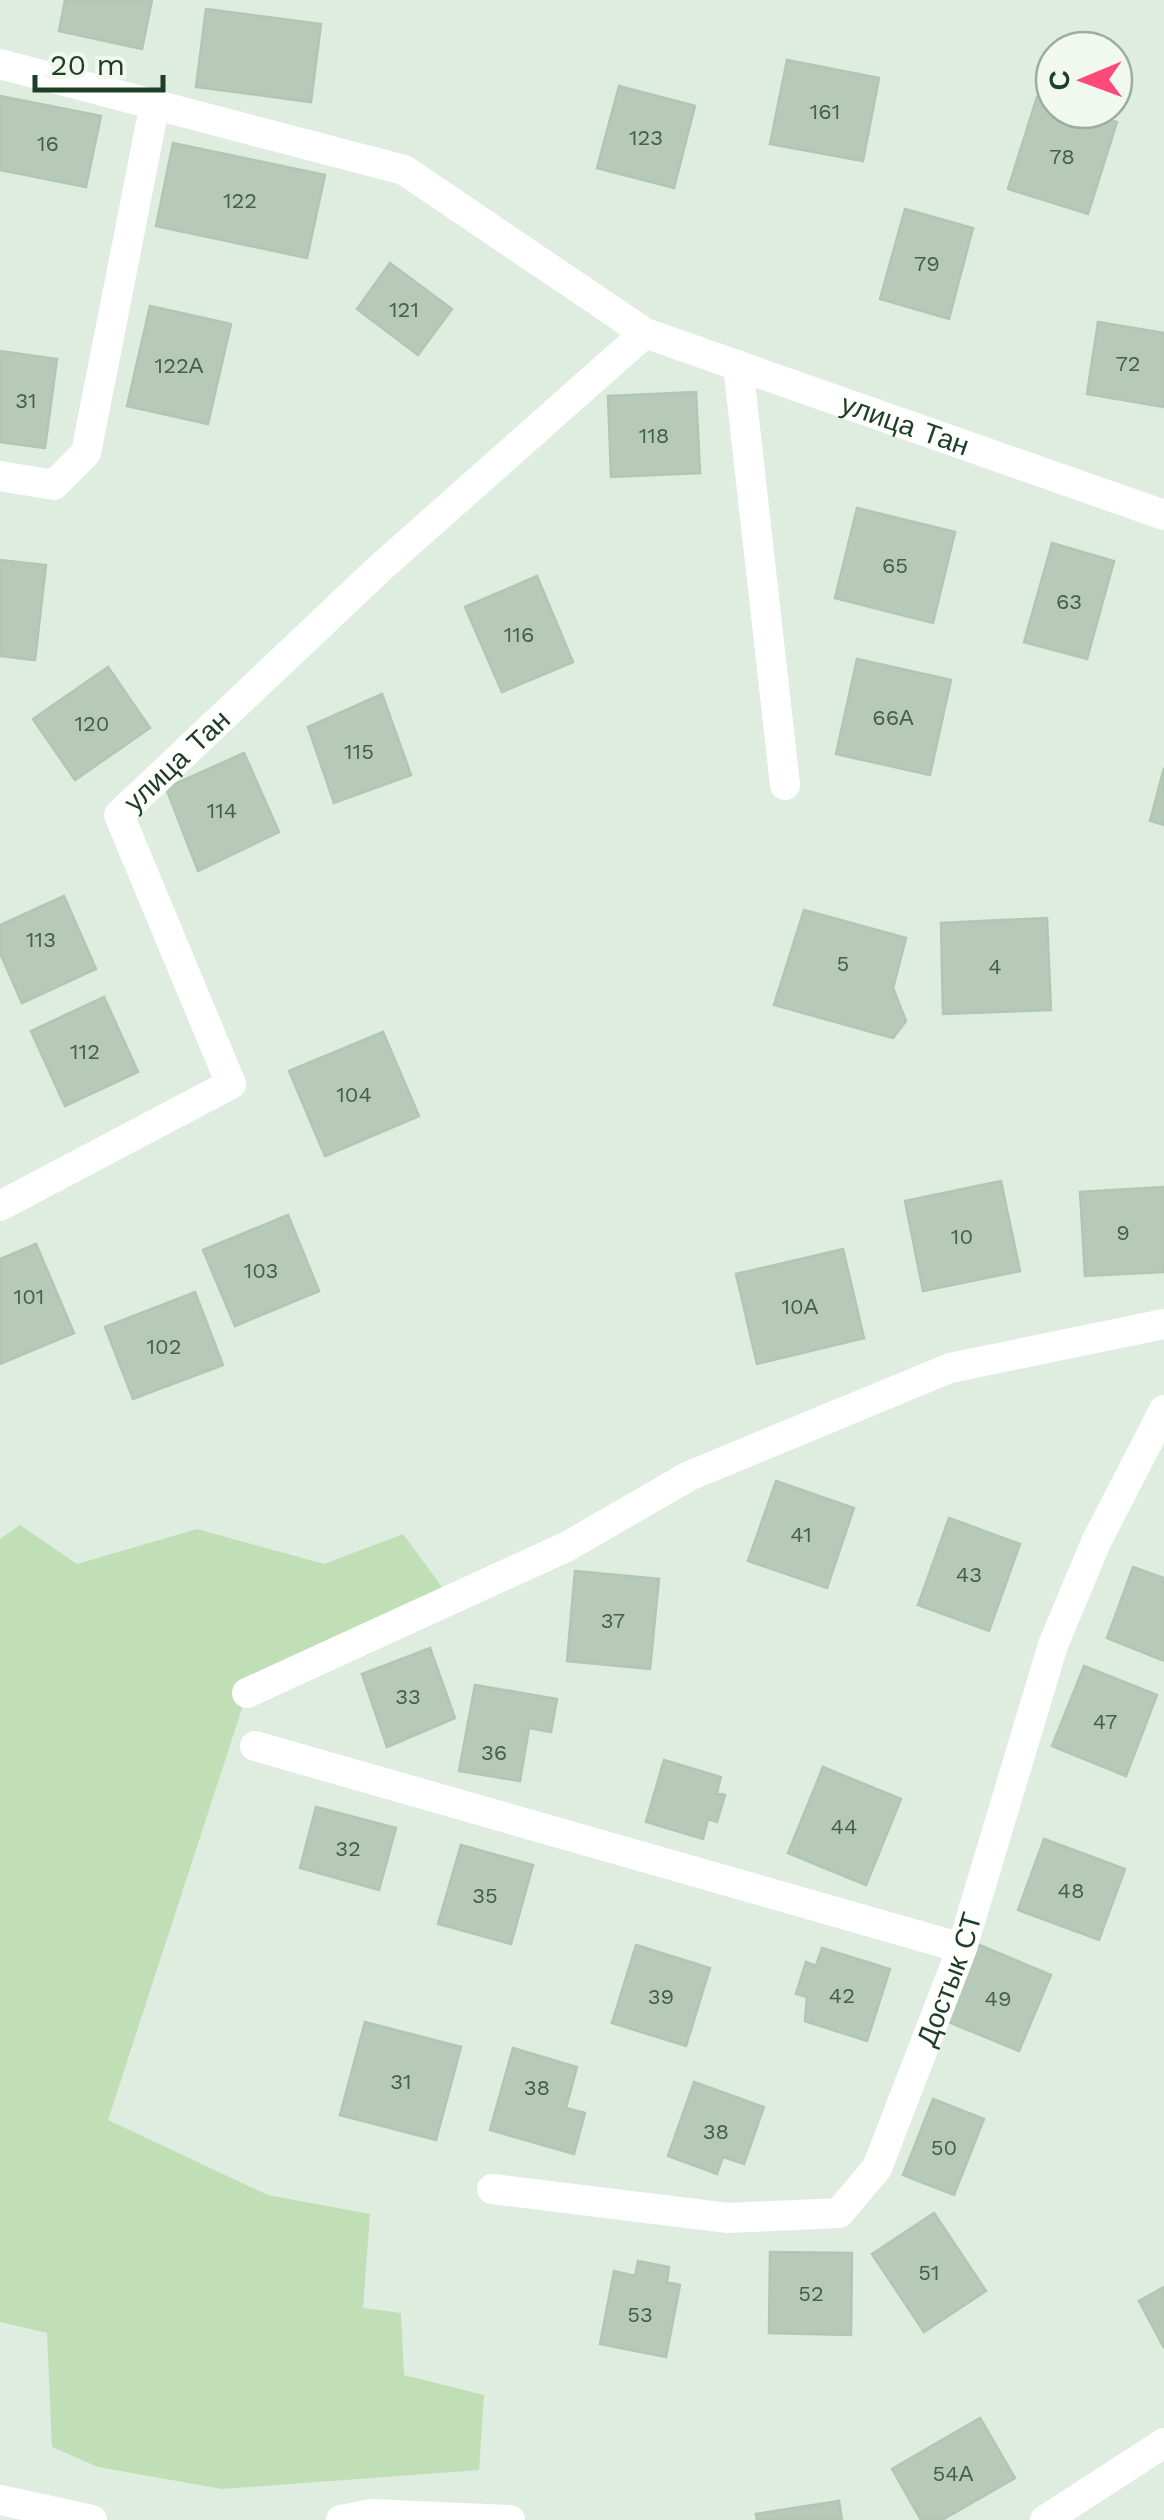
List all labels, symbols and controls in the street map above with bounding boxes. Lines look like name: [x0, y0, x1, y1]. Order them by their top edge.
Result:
scale bar: [35, 30, 162, 92]
north arrow: [1034, 30, 1134, 130]
text: 20 m: [50, 47, 125, 82]
text: С: [1043, 70, 1076, 91]
house number: 161: [810, 99, 840, 124]
house number: 123: [629, 125, 663, 150]
house number: 16: [37, 131, 59, 156]
house number: 78: [1049, 144, 1075, 169]
house number: 122: [223, 188, 257, 213]
house number: 79: [914, 251, 940, 276]
house number: 121: [389, 297, 419, 322]
house number: 72: [1115, 351, 1141, 376]
house number: 122А: [155, 353, 204, 378]
street label: улица Тан: [837, 387, 974, 462]
house number: 31: [15, 388, 37, 413]
house number: 118: [639, 423, 669, 448]
house number: 65: [882, 553, 908, 578]
house number: 63: [1056, 589, 1082, 614]
house number: 116: [504, 622, 534, 647]
street label: улица Тан: [117, 703, 237, 819]
house number: 66А: [872, 705, 914, 730]
house number: 120: [74, 711, 110, 736]
house number: 115: [344, 739, 374, 764]
house number: 114: [207, 798, 237, 823]
house number: 113: [26, 927, 56, 952]
house number: 5: [837, 951, 849, 976]
house number: 4: [988, 954, 1002, 979]
house number: 112: [70, 1039, 100, 1064]
house number: 104: [336, 1082, 372, 1107]
house number: 9: [1116, 1220, 1130, 1245]
house number: 10: [951, 1224, 973, 1249]
house number: 103: [244, 1258, 278, 1283]
house number: 101: [14, 1284, 44, 1309]
house number: 10А: [782, 1294, 819, 1319]
house number: 102: [146, 1334, 182, 1359]
house number: 41: [790, 1522, 812, 1547]
house number: 43: [956, 1562, 982, 1587]
house number: 37: [601, 1608, 625, 1633]
house number: 33: [395, 1684, 421, 1709]
house number: 47: [1093, 1709, 1117, 1734]
house number: 36: [481, 1740, 507, 1765]
house number: 44: [831, 1814, 857, 1839]
house number: 32: [335, 1836, 361, 1861]
house number: 48: [1058, 1878, 1085, 1903]
house number: 35: [472, 1883, 498, 1908]
street label: Достык СТ: [910, 1909, 989, 2051]
house number: 42: [829, 1983, 855, 2008]
house number: 39: [648, 1984, 674, 2009]
house number: 49: [984, 1986, 1012, 2011]
house number: 31: [390, 2069, 412, 2094]
house number: 38: [524, 2075, 550, 2100]
house number: 38: [703, 2119, 729, 2144]
house number: 50: [931, 2135, 957, 2160]
house number: 51: [918, 2260, 940, 2285]
house number: 52: [798, 2281, 824, 2306]
house number: 53: [627, 2302, 653, 2327]
house number: 54А: [933, 2461, 974, 2486]

